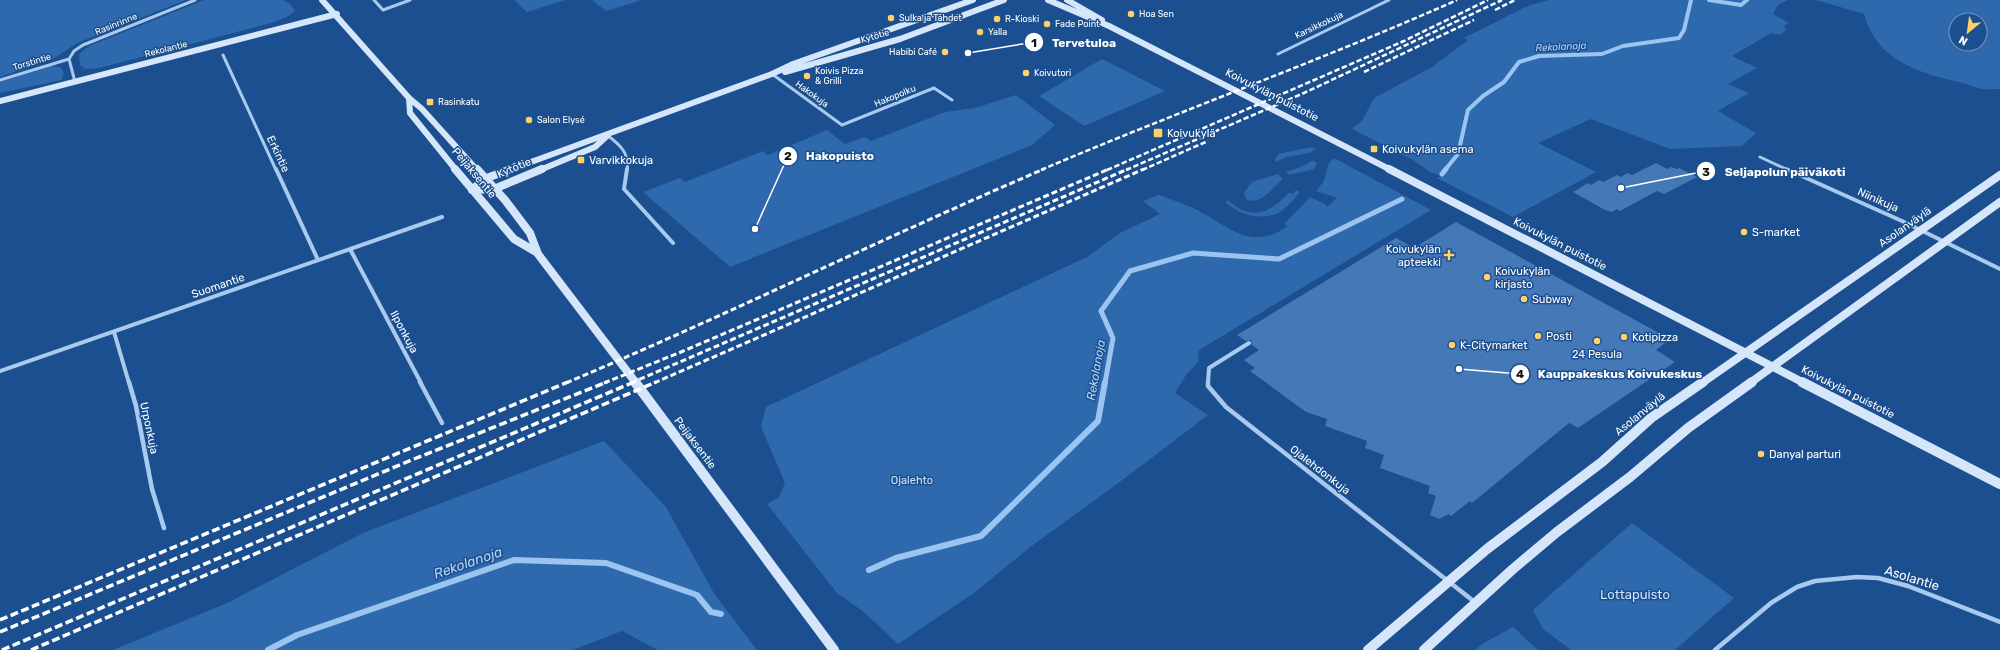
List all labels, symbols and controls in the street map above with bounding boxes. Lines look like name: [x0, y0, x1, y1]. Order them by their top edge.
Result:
marker: Hoa Sen: [1126, 9, 1136, 19]
place label: Hoa Sen: [1139, 9, 1174, 19]
street label: Karsikkokuja: [1293, 9, 1345, 41]
street label: Rasinrinne: [93, 11, 139, 37]
north arrow: [1948, 12, 1988, 52]
marker: Sulka ja Tähdet: [886, 13, 896, 23]
place label: Sulka ja Tähdet: [899, 13, 962, 23]
marker: R-Kioski: [992, 14, 1002, 24]
place label: R-Kioski: [1005, 14, 1039, 24]
marker: Fade Point: [1042, 19, 1052, 29]
place label: Fade Point: [1055, 19, 1100, 29]
street label: Kytötie: [860, 27, 890, 45]
marker: Yalla: [975, 27, 985, 37]
place label: Yalla: [988, 27, 1007, 37]
callout: Tervetuloa: [1024, 30, 1124, 54]
text: N: [1957, 33, 1970, 48]
text: 1: [1031, 36, 1037, 50]
text: Tervetuloa: [1052, 36, 1116, 50]
street label: Rekolantie: [144, 39, 188, 59]
water label: Rekolanoja: [1535, 40, 1587, 54]
place label: Habibi Café: [889, 47, 937, 57]
marker: Habibi Café: [940, 47, 950, 57]
street label: Torstintie: [12, 51, 52, 73]
place label: Koivis Pizza & Grilli: [815, 66, 864, 86]
street label: Koivukylän puistotie: [1223, 66, 1321, 124]
marker: Koivutori: [1021, 68, 1031, 78]
place label: Koivutori: [1034, 68, 1071, 78]
marker: Koivis Pizza & Grilli: [802, 71, 812, 81]
street label: Hakokuja: [794, 79, 830, 109]
street label: Hakopolku: [873, 83, 917, 109]
marker: Rasinkatu: [425, 97, 435, 107]
place label: Rasinkatu: [438, 97, 480, 107]
marker: Salon Elysé: [524, 115, 534, 125]
place label: Salon Elysé: [537, 115, 585, 125]
marker: Koivukylä: [1152, 127, 1164, 139]
place label: Koivukylä: [1167, 127, 1215, 140]
street label: Erkintie: [264, 134, 292, 174]
place label: Koivukylän asema: [1382, 143, 1474, 156]
callout: Hakopuisto: [778, 144, 882, 168]
marker: Koivukylän asema: [1369, 144, 1379, 154]
street label: Peijaksentie: [449, 145, 499, 201]
text: 2: [784, 149, 792, 163]
text: Hakopuisto: [806, 149, 874, 163]
place label: Varvikkokuja: [589, 154, 653, 167]
street label: Kytötie: [495, 155, 533, 181]
marker: Varvikkokuja: [576, 155, 586, 165]
callout: Seljapolun päiväkoti: [1696, 159, 1853, 183]
text: 3: [1702, 165, 1710, 179]
text: Seljapolun päiväkoti: [1725, 165, 1845, 179]
street label: Niinikuja: [1855, 185, 1901, 215]
street label: Asolanväylä: [1876, 204, 1934, 250]
street label: Koivukylän puistotie: [1511, 215, 1609, 273]
place label: S-market: [1752, 226, 1801, 239]
marker: S-market: [1739, 227, 1749, 237]
place label: Koivukylän apteekki: [1386, 243, 1441, 269]
marker: Koivukylän apteekki: [1444, 250, 1454, 260]
place label: Koivukylän kirjasto: [1495, 265, 1550, 291]
street label: Suomantie: [190, 271, 246, 301]
marker: Koivukylän kirjasto: [1482, 272, 1492, 282]
place label: Subway: [1532, 293, 1573, 306]
marker: Subway: [1519, 294, 1529, 304]
street label: Ilponkuja: [387, 308, 421, 356]
place label: Posti: [1546, 330, 1572, 343]
marker: Posti: [1533, 331, 1543, 341]
place label: Kotipizza: [1632, 331, 1678, 344]
marker: Kotipizza: [1619, 332, 1629, 342]
marker: 24 Pesula: [1592, 336, 1602, 346]
water label: Rekolanoja: [1084, 339, 1108, 401]
place label: K-Citymarket: [1460, 339, 1528, 352]
marker: K-Citymarket: [1447, 340, 1457, 350]
place label: 24 Pesula: [1572, 348, 1622, 361]
callout: Kauppakeskus Koivukeskus: [1510, 362, 1710, 386]
street label: Koivukylän puistotie: [1799, 363, 1897, 421]
text: 4: [1516, 367, 1524, 381]
text: Kauppakeskus Koivukeskus: [1538, 367, 1703, 381]
street label: Asolanväylä: [1612, 390, 1668, 438]
street label: Urponkuja: [137, 401, 161, 455]
street label: Peijaksentie: [671, 414, 719, 472]
street label: Ojalehdonkuja: [1287, 443, 1353, 497]
place label: Danyal parturi: [1769, 448, 1841, 461]
marker: Danyal parturi: [1756, 449, 1766, 459]
park label: Ojalehto: [891, 474, 933, 487]
water label: Rekolanoja: [431, 543, 505, 583]
street label: Asolantie: [1883, 563, 1941, 593]
park label: Lottapuisto: [1600, 587, 1670, 602]

